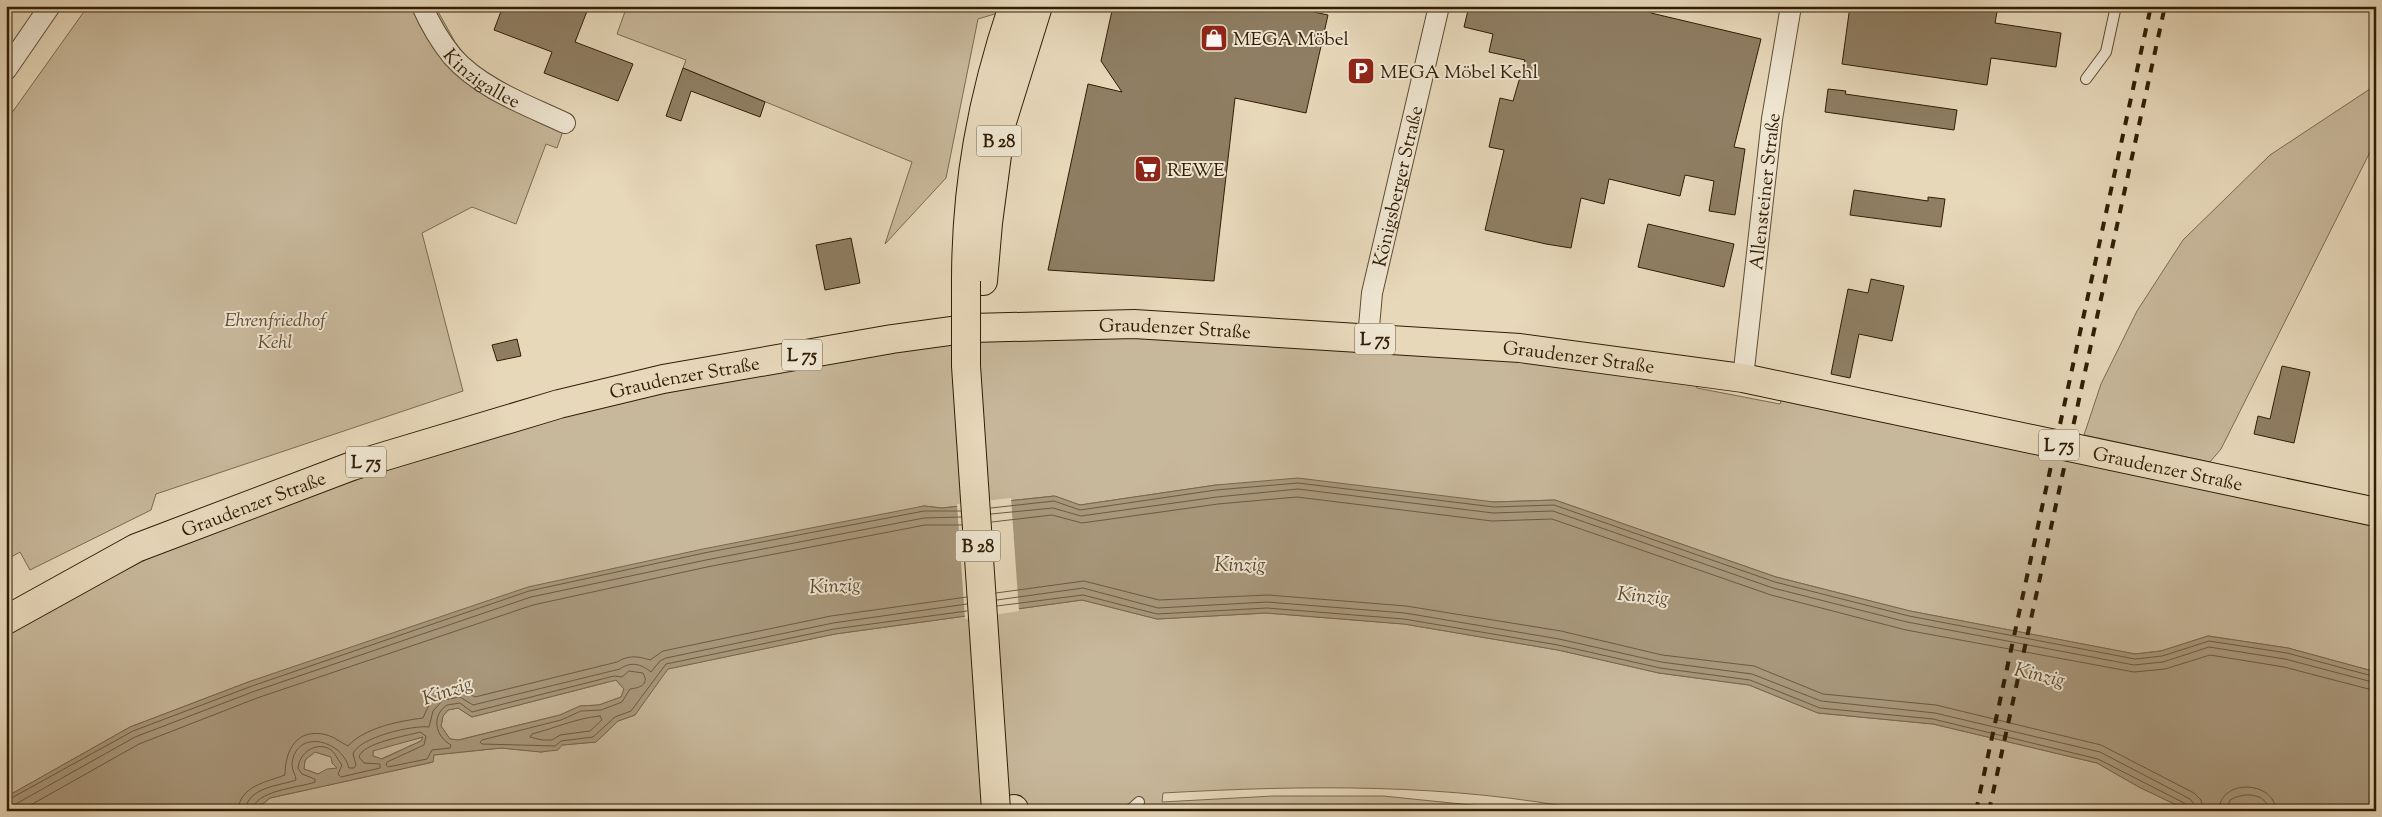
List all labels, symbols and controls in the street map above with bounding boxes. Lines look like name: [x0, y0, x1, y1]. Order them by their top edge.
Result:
shop icon: MEGA Möbel: [1199, 23, 1229, 53]
place label: MEGA Möbel: [1233, 27, 1349, 54]
street label: Kinzigallee: [435, 44, 524, 117]
parking icon: MEGA Möbel Kehl: [1346, 56, 1376, 86]
place label: MEGA Möbel Kehl: [1380, 60, 1538, 87]
street label: Königsberger Straße: [1368, 103, 1431, 270]
street label: Allensteiner Straße: [1744, 111, 1789, 271]
road number: B 28: [976, 125, 1022, 156]
supermarket icon: REWE: [1133, 154, 1163, 184]
place label: REWE: [1167, 158, 1225, 185]
park label: Ehrenfriedhof Kehl: [224, 308, 328, 357]
street label: Graudenzer Straße: [1098, 313, 1252, 347]
road number: L 75: [1355, 324, 1395, 354]
street label: Graudenzer Straße: [1502, 336, 1656, 382]
road number: L 75: [782, 340, 822, 370]
street label: Graudenzer Straße: [607, 351, 762, 407]
road number: L 75: [2039, 430, 2079, 460]
street label: Graudenzer Straße: [2090, 441, 2245, 499]
road number: L 75: [346, 447, 386, 478]
street label: Graudenzer Straße: [178, 466, 330, 546]
road number: B 28: [956, 530, 1000, 562]
water label: Kinzig: [1214, 552, 1266, 581]
water label: Kinzig: [809, 572, 862, 603]
water label: Kinzig: [1616, 581, 1670, 614]
water label: Kinzig: [2011, 656, 2068, 696]
water label: Kinzig: [419, 670, 477, 714]

